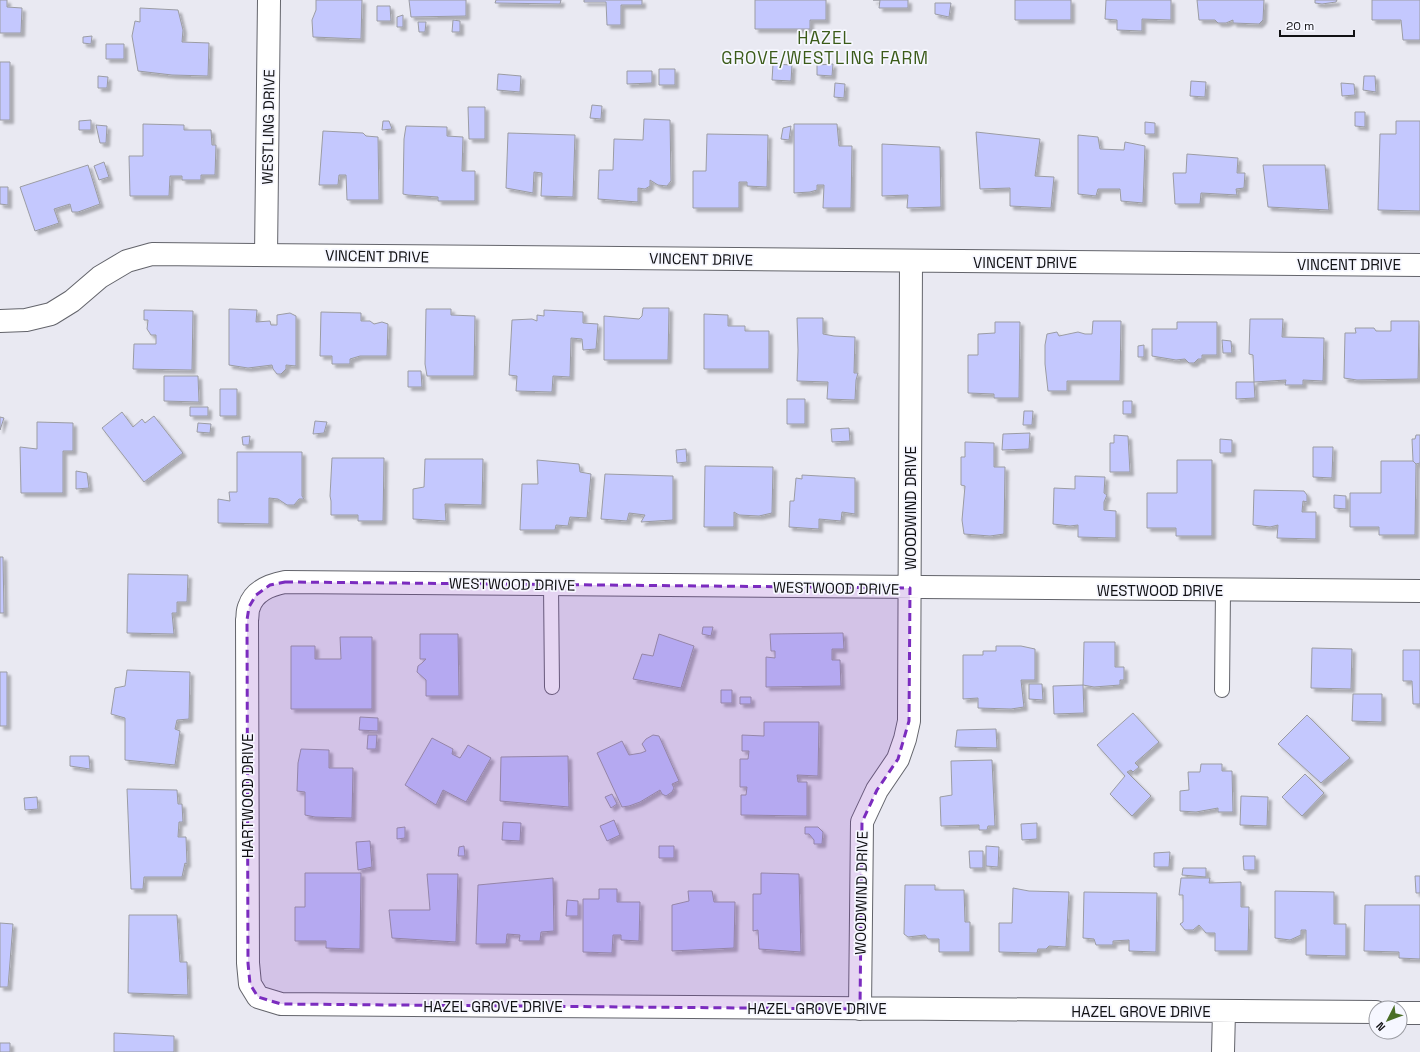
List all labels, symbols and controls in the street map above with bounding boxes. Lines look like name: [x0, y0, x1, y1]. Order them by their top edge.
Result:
scale bar: [1280, 12, 1354, 38]
text: 20 m: [1286, 18, 1314, 34]
district label: HAZEL GROVE/WESTLING FARM: [721, 27, 929, 69]
street label: WESTLING DRIVE: [257, 69, 279, 185]
street label: VINCENT DRIVE: [325, 246, 429, 266]
street label: VINCENT DRIVE: [649, 249, 753, 269]
street label: VINCENT DRIVE: [973, 253, 1077, 272]
street label: VINCENT DRIVE: [1297, 255, 1401, 274]
street label: WOODWIND DRIVE: [901, 446, 920, 570]
street label: WESTWOOD DRIVE: [449, 573, 575, 595]
street label: WESTWOOD DRIVE: [773, 577, 899, 599]
street label: WESTWOOD DRIVE: [1097, 581, 1223, 600]
street label: HARTWOOD DRIVE: [238, 734, 257, 858]
street label: WOODWIND DRIVE: [850, 831, 872, 955]
street label: HAZEL GROVE DRIVE: [423, 997, 563, 1016]
street label: HAZEL GROVE DRIVE: [747, 999, 887, 1018]
north arrow: [1368, 1000, 1408, 1040]
street label: HAZEL GROVE DRIVE: [1071, 1002, 1211, 1021]
text: N: [1373, 1019, 1388, 1034]

